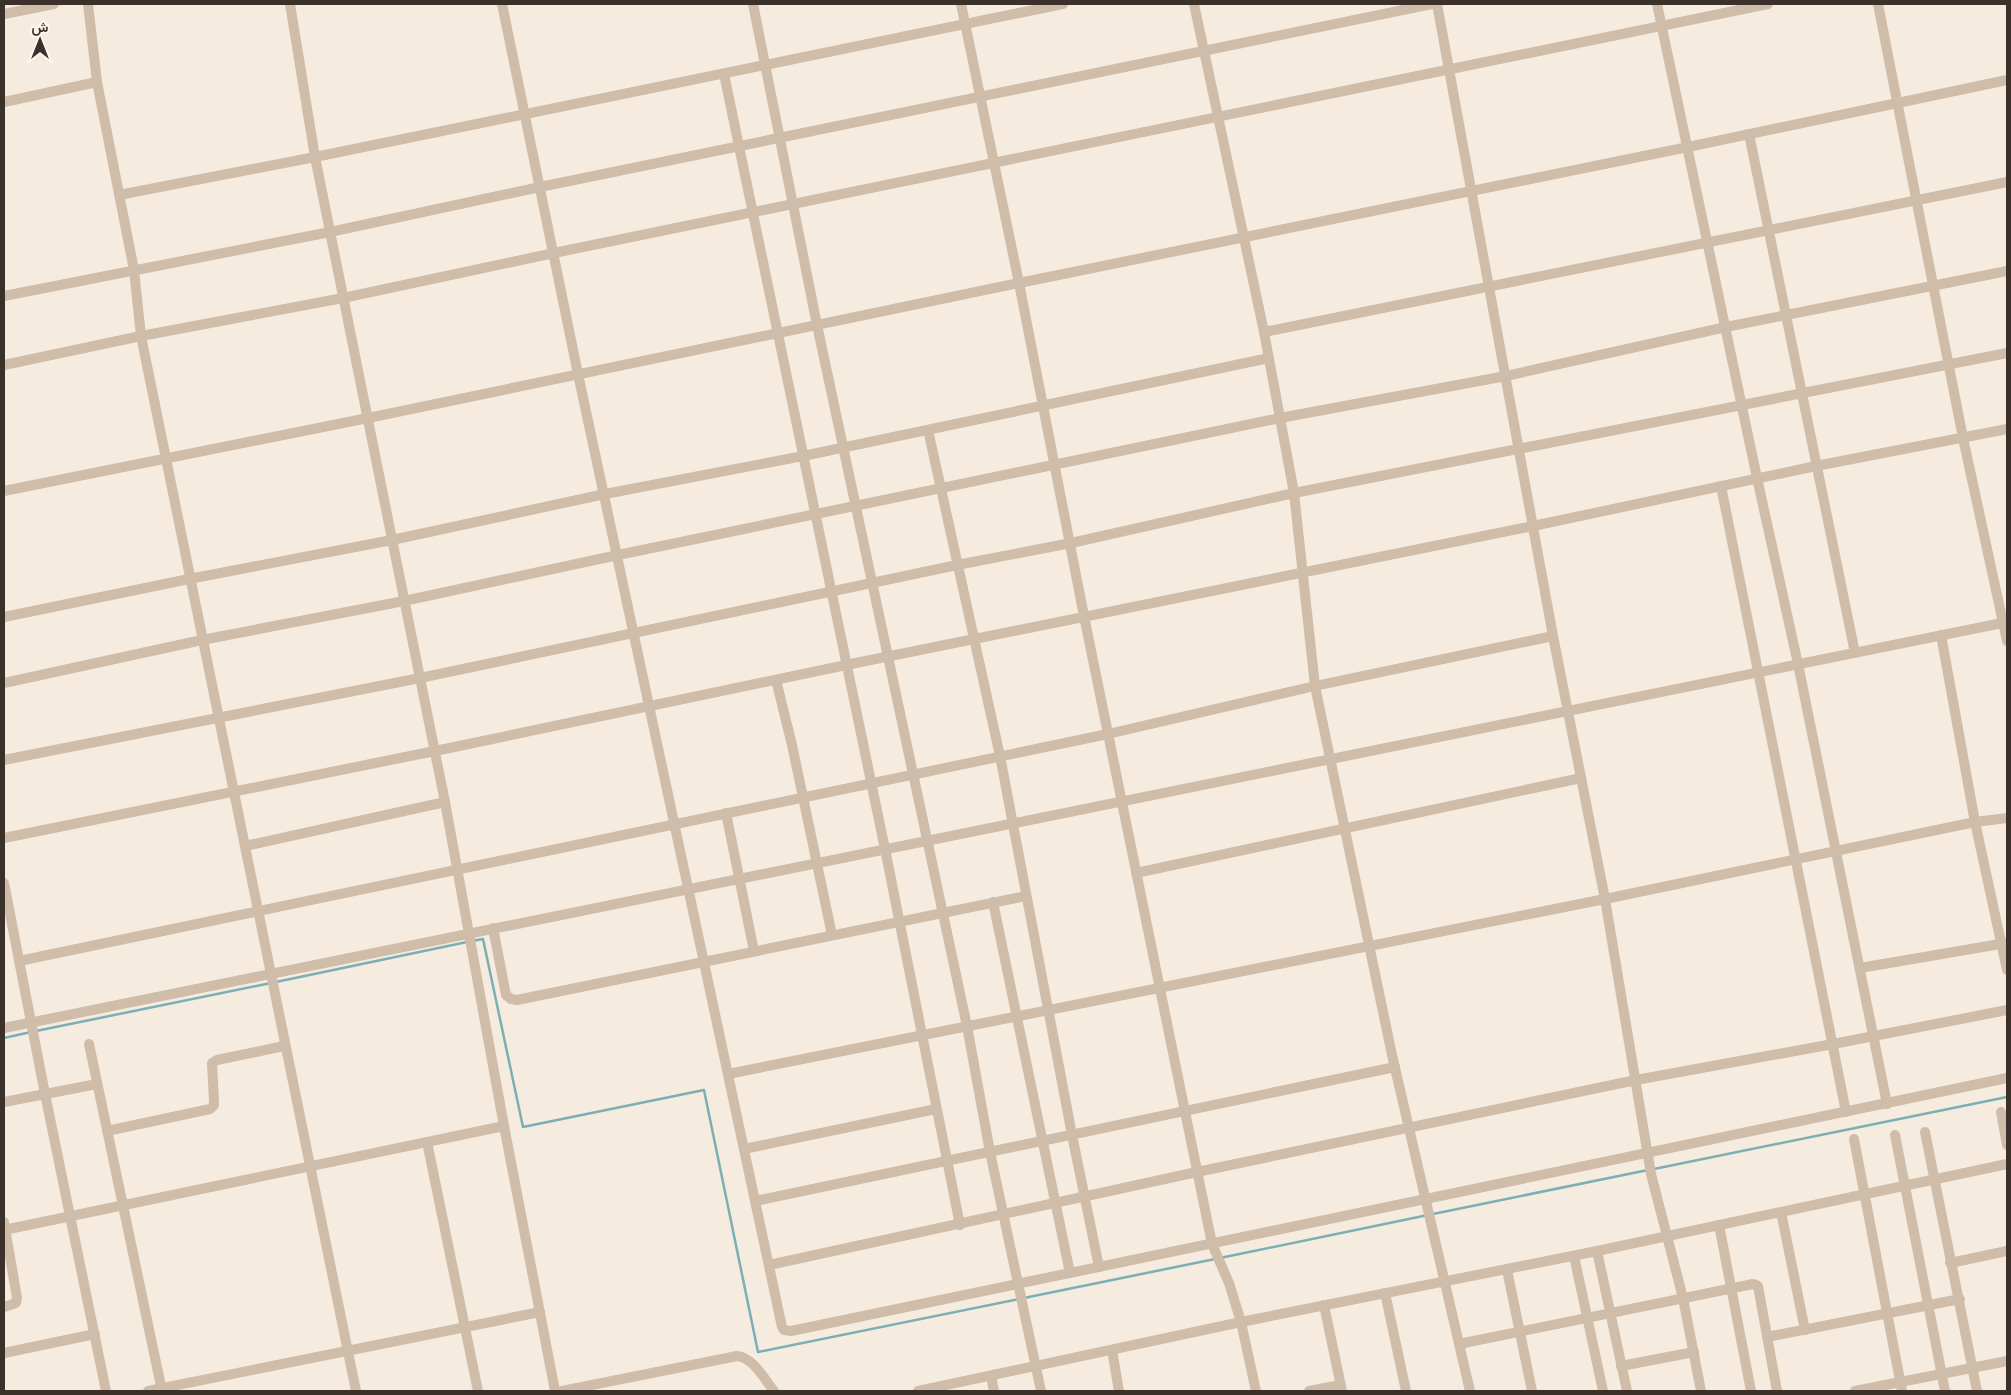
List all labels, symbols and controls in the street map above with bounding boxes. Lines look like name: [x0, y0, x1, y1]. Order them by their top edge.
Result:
north arrow: [15, 15, 65, 65]
text: ش: [32, 19, 49, 36]

